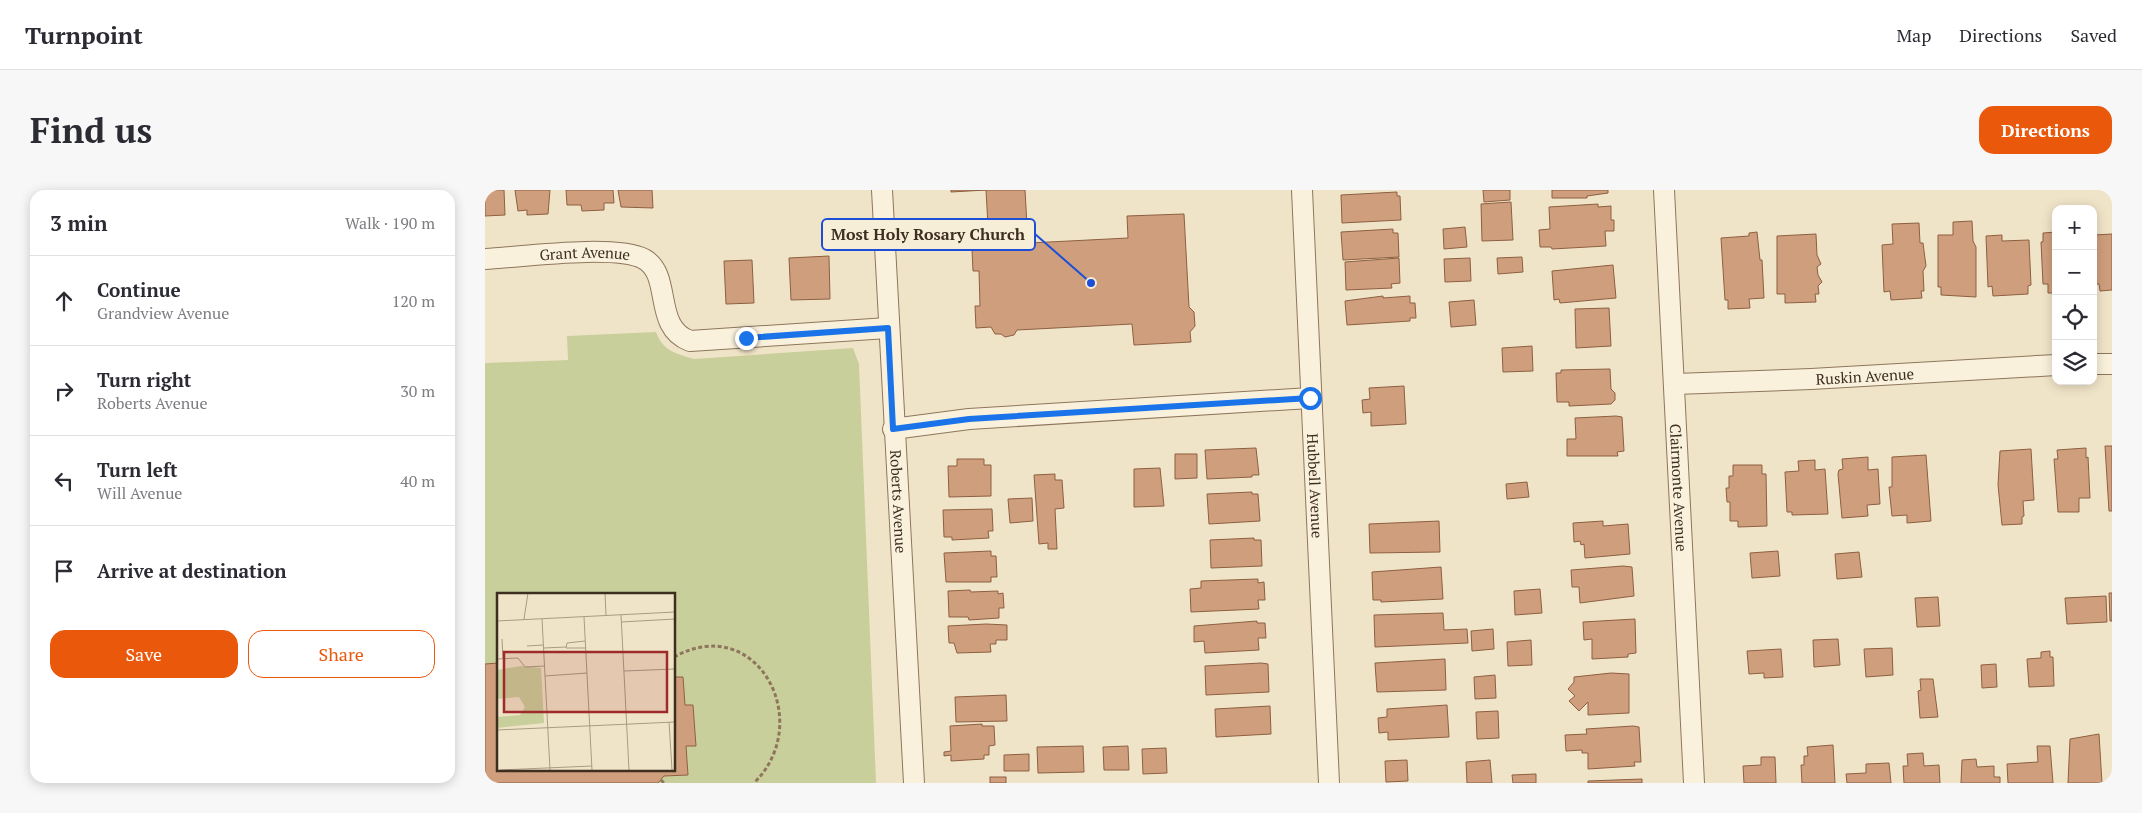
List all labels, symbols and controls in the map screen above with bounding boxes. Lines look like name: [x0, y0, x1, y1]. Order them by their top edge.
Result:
text: Turnpoint: [25, 19, 143, 51]
text: Map: [1896, 23, 1931, 47]
text: Directions: [1959, 23, 2042, 47]
text: Saved: [2070, 23, 2117, 47]
button: Directions: [1979, 106, 2112, 154]
text: Find us: [30, 107, 152, 153]
map controls: [2052, 205, 2097, 385]
button: +: [2052, 205, 2097, 250]
text: 3 min: [50, 209, 107, 237]
text: Walk · 190 m: [345, 212, 435, 234]
callout: Most Holy Rosary Church: [822, 219, 1035, 250]
text: Most Holy Rosary Church: [831, 223, 1026, 245]
street label: Grant Avenue: [539, 242, 632, 264]
button: −: [2052, 250, 2097, 295]
text: Continue: [97, 277, 181, 302]
icon: ahead: [50, 287, 78, 315]
text: 120 m: [392, 290, 435, 312]
button: locate: [2052, 295, 2097, 340]
text: Grandview Avenue: [97, 302, 229, 324]
route end: [735, 327, 758, 350]
button: layers: [2052, 340, 2097, 385]
street label: Ruskin Avenue: [1815, 363, 1915, 389]
text: Turn right: [97, 367, 191, 392]
icon: right: [50, 377, 78, 405]
text: 30 m: [400, 380, 435, 402]
route start: [1299, 387, 1322, 410]
text: Roberts Avenue: [97, 392, 207, 414]
street label: Clairmonte Avenue: [1666, 423, 1692, 552]
street label: Hubbell Avenue: [1303, 433, 1328, 539]
street label: Roberts Avenue: [886, 449, 912, 554]
text: Turn left: [97, 457, 178, 482]
icon: left: [50, 467, 78, 495]
text: 40 m: [400, 470, 435, 492]
text: Will Avenue: [97, 482, 182, 504]
icon: arrive: [50, 557, 78, 585]
text: Arrive at destination: [97, 558, 286, 583]
inset map: [497, 593, 675, 770]
button: Save: [50, 630, 238, 678]
button: Share: [248, 630, 435, 678]

